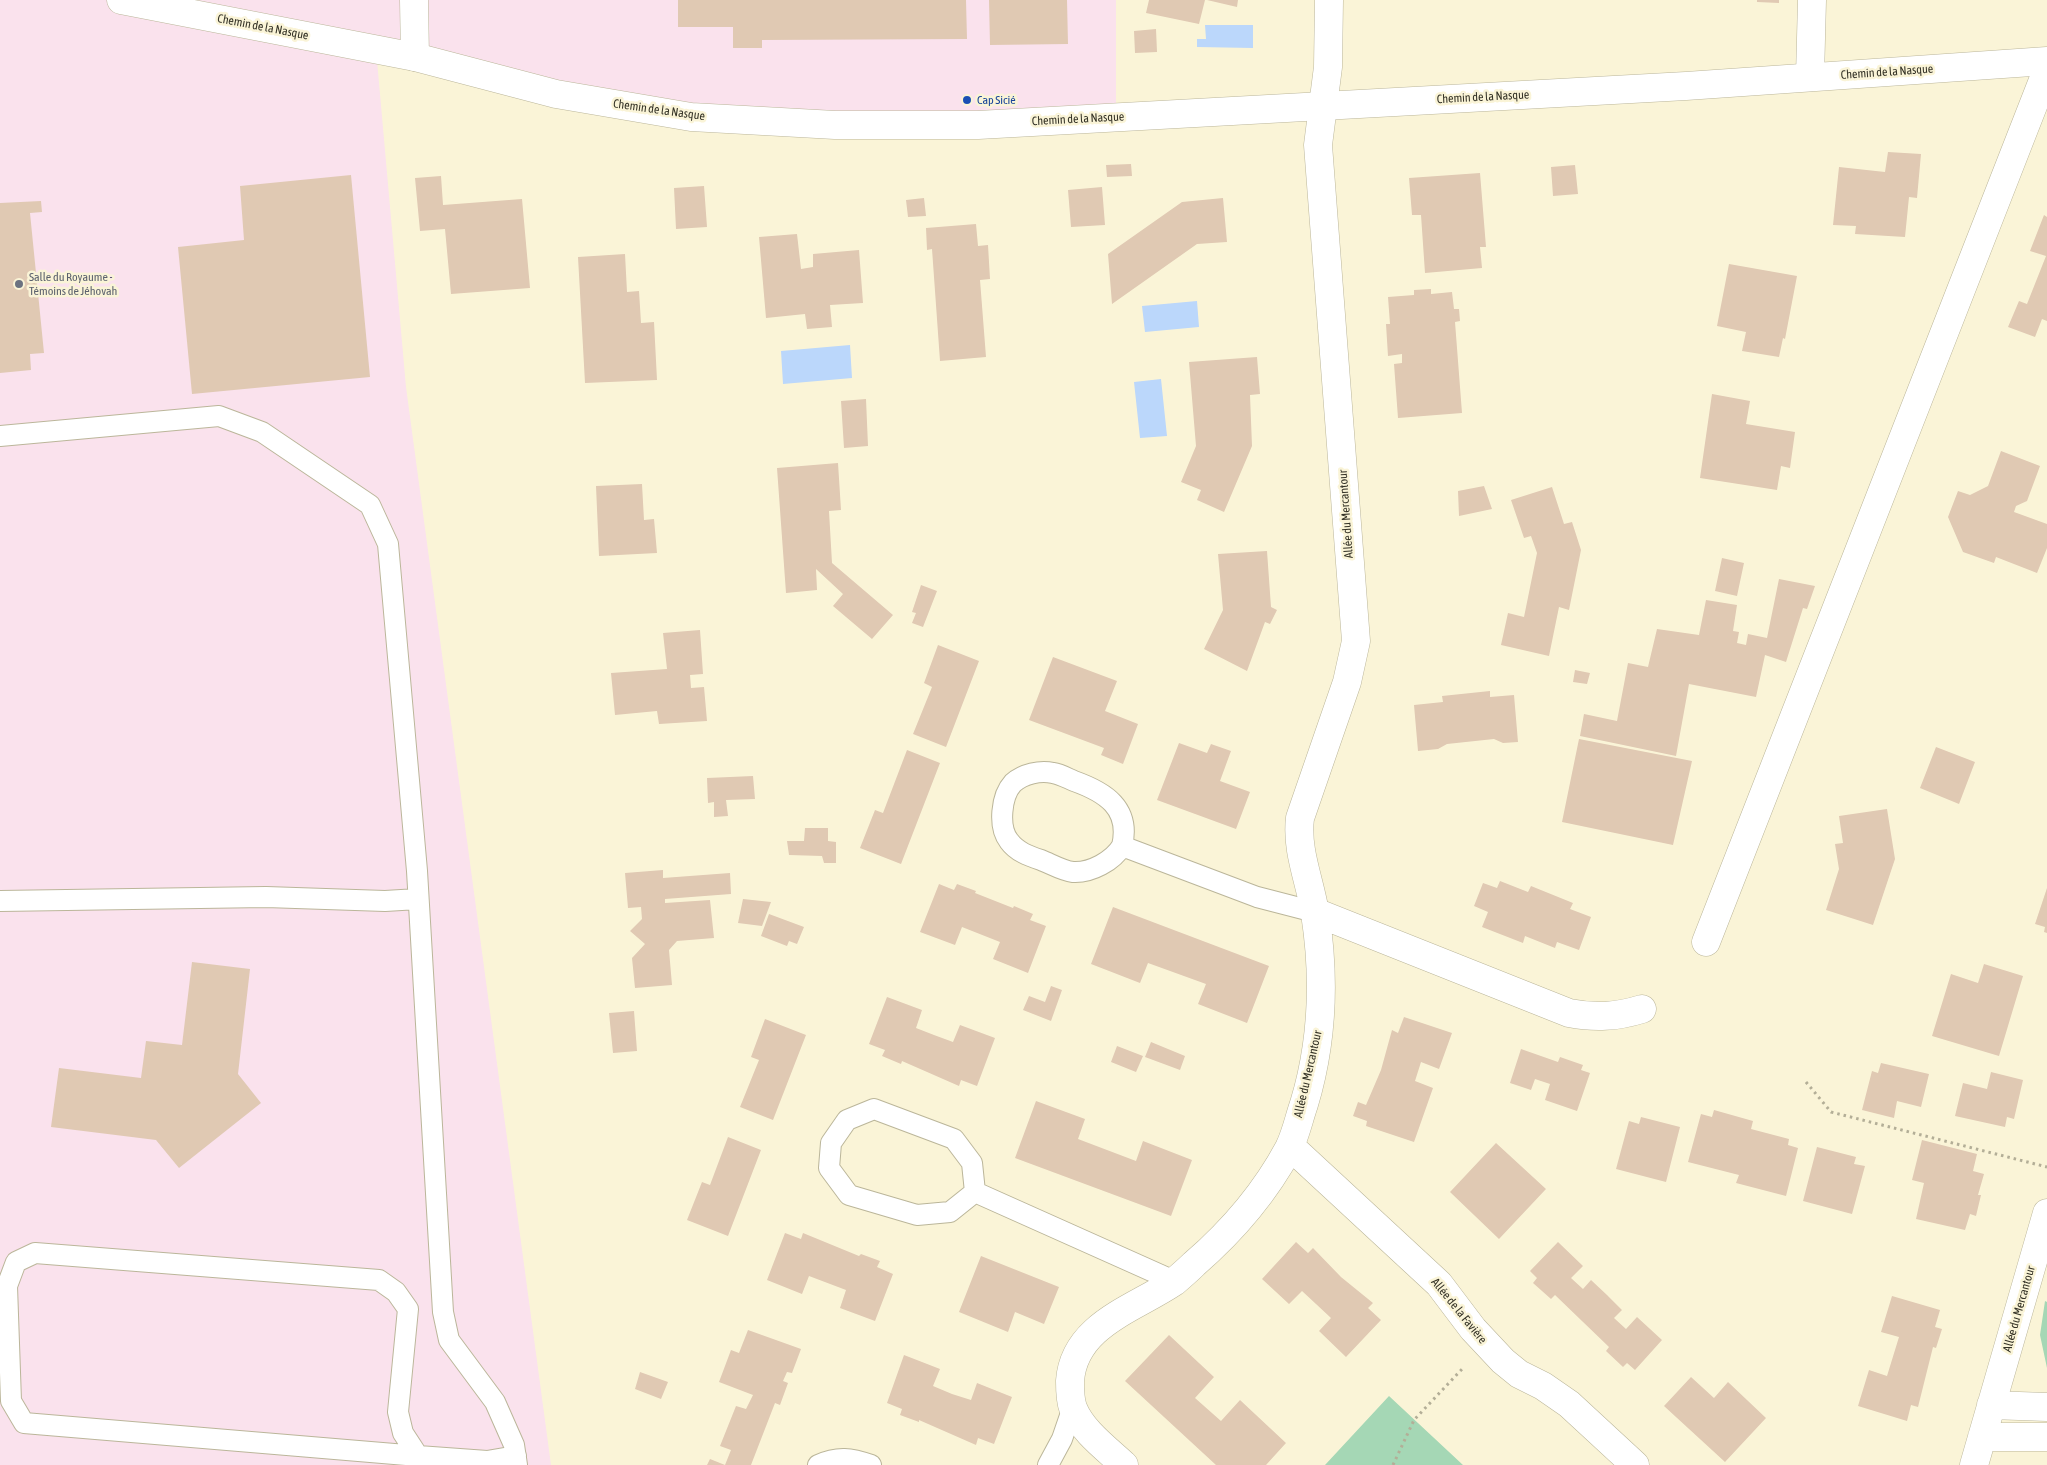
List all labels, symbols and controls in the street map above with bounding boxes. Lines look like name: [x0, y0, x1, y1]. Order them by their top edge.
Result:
street label: Chemin de la Nasque: [216, 11, 310, 43]
street label: Chemin de la Nasque: [1840, 62, 1934, 82]
street label: Chemin de la Nasque: [1436, 87, 1530, 107]
place label: Cap Sicié: [977, 93, 1016, 107]
marker: Cap Sicié: [961, 94, 973, 106]
street label: Chemin de la Nasque: [612, 96, 706, 124]
street label: Chemin de la Nasque: [1031, 109, 1125, 129]
place label: Salle du Royaume - Témoins de Jéhovah: [29, 270, 117, 298]
marker: Salle du Royaume - Témoins de Jéhovah: [13, 278, 25, 290]
street label: Allée du Mercantour: [1336, 469, 1356, 559]
street label: Allée du Mercantour: [1291, 1029, 1325, 1119]
street label: Allée du Mercantour: [2000, 1264, 2038, 1354]
street label: Allée de la Favière: [1428, 1275, 1490, 1347]

